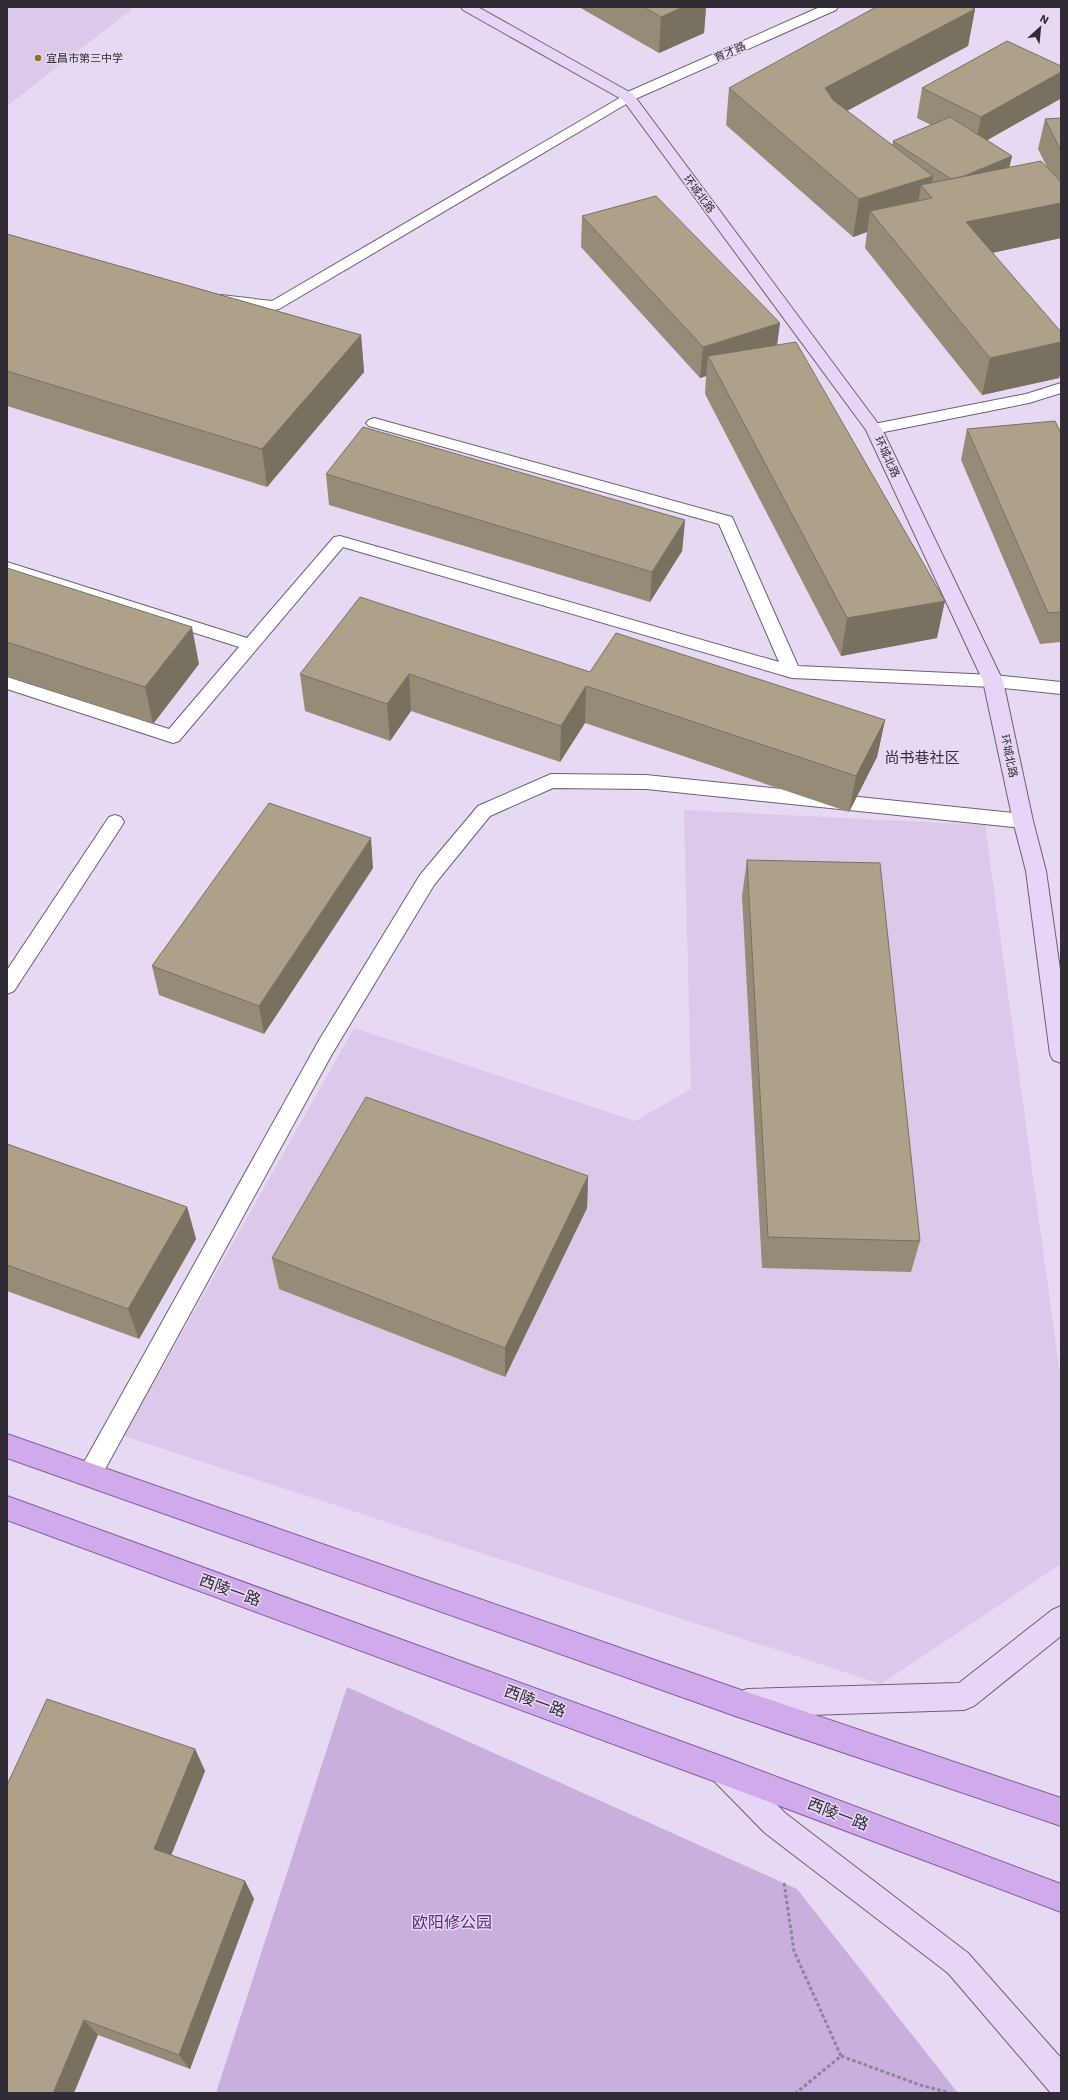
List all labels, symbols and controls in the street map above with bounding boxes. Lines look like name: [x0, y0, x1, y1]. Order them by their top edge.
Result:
north arrow: [1020, 8, 1060, 48]
text: N: [1038, 12, 1051, 27]
street label: 育才路: [712, 39, 748, 65]
place label: 宜昌市第三中学: [46, 52, 123, 65]
marker: 宜昌市第三中学: [33, 53, 43, 63]
street label: 环城北路: [681, 173, 717, 215]
street label: 环城北路: [872, 434, 902, 480]
street label: 环城北路: [998, 733, 1020, 779]
district label: 尚书巷社区: [884, 749, 960, 767]
street label: 西陵一路: [197, 1570, 263, 1610]
street label: 西陵一路: [502, 1681, 568, 1721]
street label: 西陵一路: [805, 1794, 871, 1834]
park label: 欧阳修公园: [412, 1913, 492, 1932]

